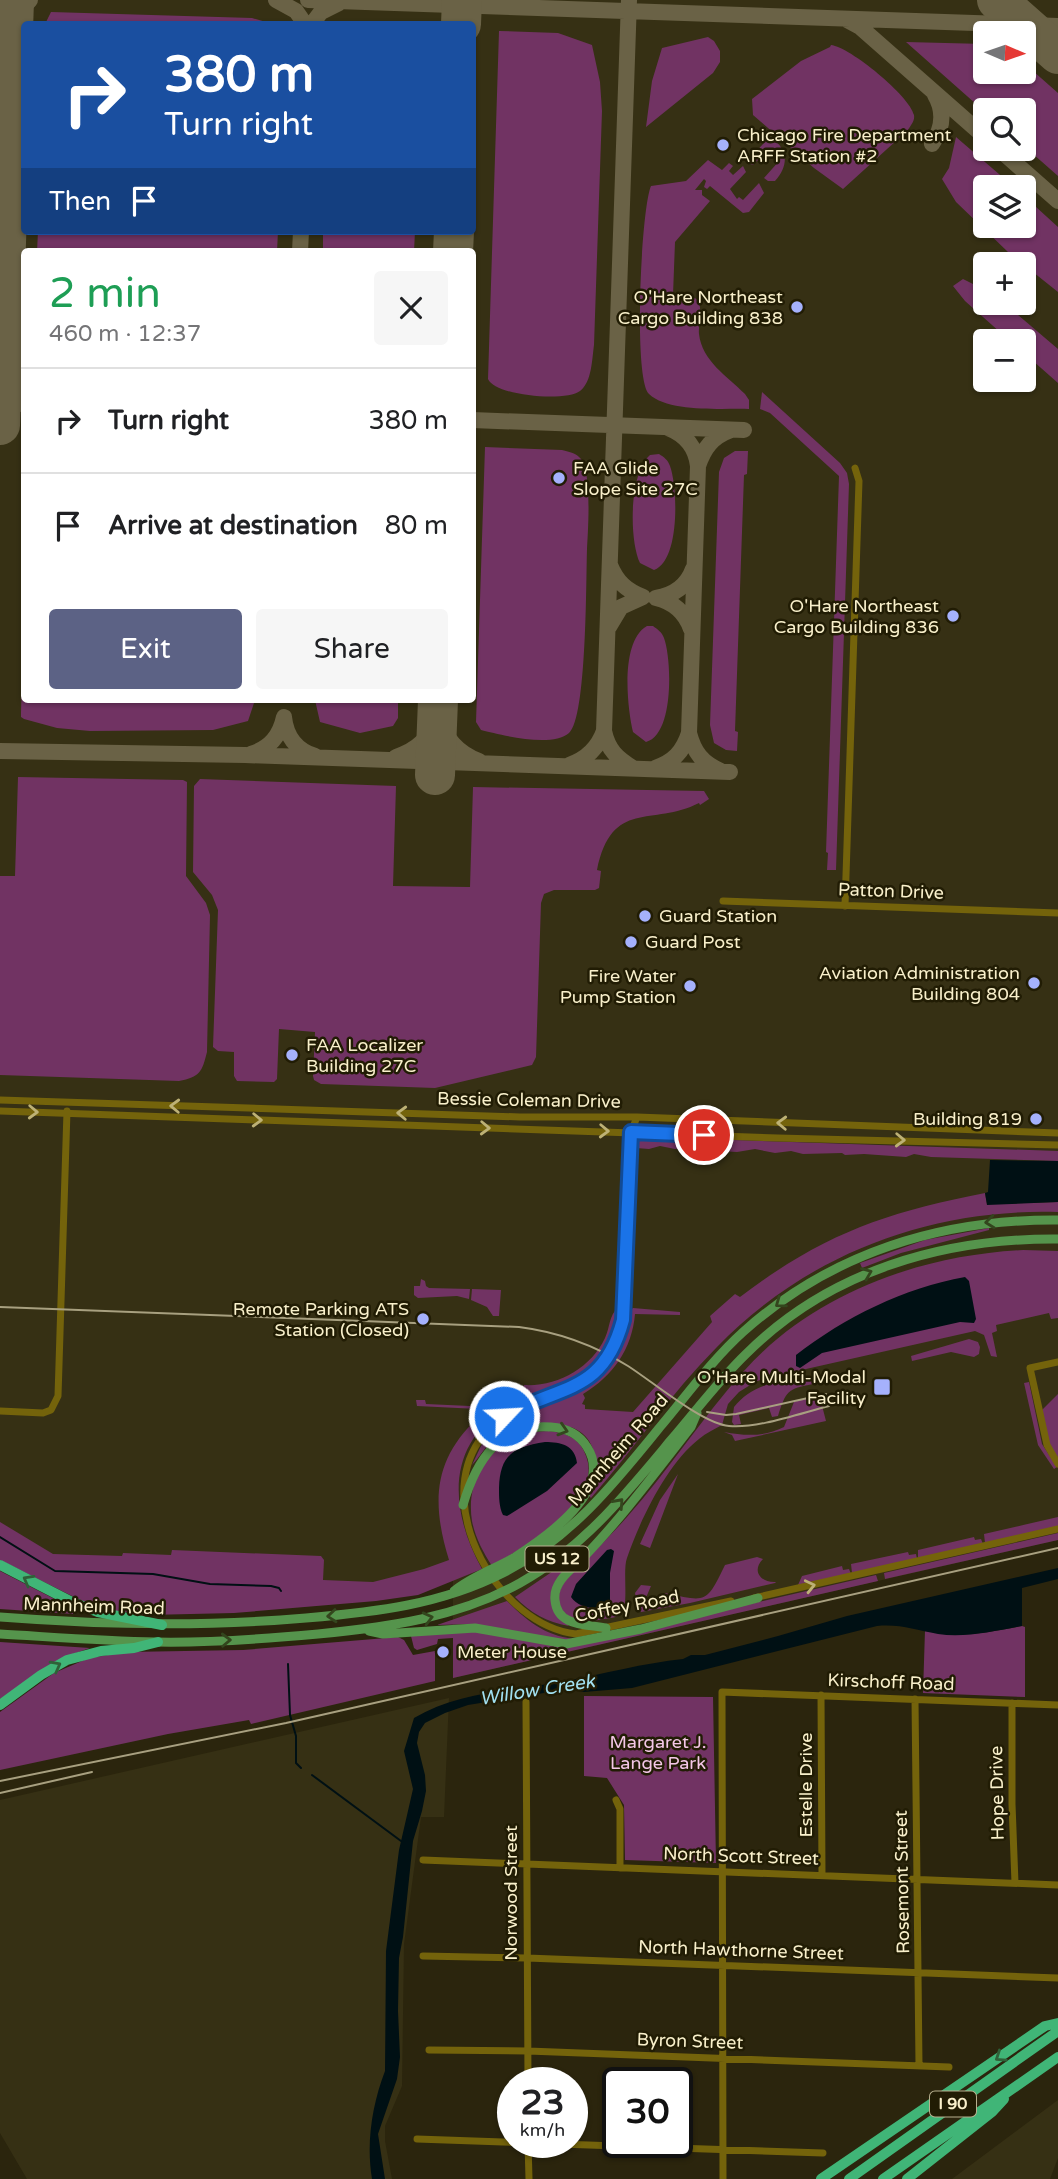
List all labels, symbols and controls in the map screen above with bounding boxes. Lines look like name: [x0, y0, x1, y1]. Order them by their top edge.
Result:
north arrow: [973, 21, 1036, 84]
map controls: [973, 21, 1036, 392]
text: 380 m: [164, 46, 314, 105]
icon: right: [49, 49, 140, 140]
button: search: [973, 98, 1036, 161]
text: Turn right: [164, 106, 313, 144]
place label: Chicago Fire Department ARFF Station #2: [737, 124, 951, 167]
marker: Chicago Fire Department ARFF Station #2: [715, 137, 731, 153]
button: layers: [973, 175, 1036, 238]
icon: arrive: [125, 182, 163, 220]
text: Then: [49, 186, 111, 217]
button: +: [973, 252, 1036, 315]
text: 2 min: [49, 268, 161, 319]
button: close: [374, 271, 448, 345]
place label: O'Hare Northeast Cargo Building 838: [618, 286, 783, 329]
marker: O'Hare Northeast Cargo Building 838: [789, 299, 805, 315]
text: 460 m · 12:37: [49, 320, 201, 348]
button: −: [973, 329, 1036, 392]
icon: right: [49, 402, 87, 440]
text: Turn right: [108, 405, 229, 436]
text: 380 m: [368, 405, 448, 436]
place label: FAA Glide Slope Site 27C: [573, 457, 698, 500]
marker: FAA Glide Slope Site 27C: [551, 470, 567, 486]
icon: arrive: [49, 507, 87, 545]
text: Arrive at destination: [108, 510, 358, 541]
text: 80 m: [385, 510, 448, 541]
place label: O'Hare Northeast Cargo Building 836: [774, 595, 939, 638]
marker: O'Hare Northeast Cargo Building 836: [945, 608, 961, 624]
button: Exit: [49, 609, 242, 689]
button: Share: [256, 609, 448, 689]
street label: Patton Drive: [838, 878, 944, 904]
place label: Guard Station: [659, 905, 777, 927]
marker: Guard Station: [637, 908, 653, 924]
place label: Guard Post: [645, 931, 741, 953]
marker: Guard Post: [623, 934, 639, 950]
place label: Aviation Administration Building 804: [819, 962, 1020, 1005]
place label: Fire Water Pump Station: [560, 965, 676, 1008]
marker: Aviation Administration Building 804: [1026, 975, 1042, 991]
marker: Fire Water Pump Station: [682, 978, 698, 994]
place label: FAA Localizer Building 27C: [306, 1034, 423, 1077]
marker: FAA Localizer Building 27C: [284, 1047, 300, 1063]
street label: Bessie Coleman Drive: [437, 1087, 621, 1113]
one-way arrow: [169, 1098, 180, 1113]
one-way arrow: [28, 1105, 39, 1120]
one-way arrow: [397, 1105, 407, 1121]
pin: [674, 1105, 734, 1165]
place label: Building 819: [913, 1108, 1022, 1130]
marker: Building 819: [1028, 1111, 1044, 1127]
one-way arrow: [252, 1112, 263, 1128]
one-way arrow: [776, 1115, 787, 1131]
icon: arrive: [685, 1116, 723, 1154]
one-way arrow: [479, 1120, 490, 1135]
one-way arrow: [598, 1124, 609, 1139]
one-way arrow: [895, 1133, 906, 1148]
one-way arrow: [984, 1215, 996, 1230]
one-way arrow: [861, 1267, 873, 1281]
one-way arrow: [775, 1295, 788, 1307]
place label: Remote Parking ATS Station (Closed): [233, 1298, 409, 1341]
marker: Remote Parking ATS Station (Closed): [415, 1311, 431, 1327]
place label: O'Hare Multi-Modal Facility: [697, 1366, 866, 1409]
marker: O'Hare Multi-Modal Facility: [872, 1377, 892, 1397]
position arrow: [467, 1379, 541, 1453]
street label: Mannheim Road: [563, 1389, 673, 1511]
one-way arrow: [556, 1422, 568, 1437]
one-way arrow: [611, 1498, 623, 1511]
road number: US 12: [526, 1546, 588, 1572]
one-way arrow: [23, 1575, 35, 1588]
one-way arrow: [804, 1580, 816, 1595]
street label: Coffey Road: [573, 1585, 681, 1627]
street label: Mannheim Road: [23, 1593, 165, 1619]
one-way arrow: [326, 1608, 337, 1623]
one-way arrow: [421, 1612, 433, 1627]
one-way arrow: [221, 1633, 232, 1648]
place label: Meter House: [457, 1641, 567, 1663]
marker: Meter House: [435, 1644, 451, 1660]
one-way arrow: [49, 1661, 61, 1675]
street label: Kirschoff Road: [827, 1669, 955, 1695]
water label: Willow Creek: [478, 1670, 598, 1710]
park label: Margaret J. Lange Park: [609, 1731, 707, 1774]
street label: Estelle Drive: [795, 1732, 817, 1838]
street label: Hope Drive: [985, 1745, 1009, 1841]
street label: Rosemont Street: [890, 1810, 914, 1954]
street label: Norwood Street: [500, 1825, 522, 1961]
street label: North Scott Street: [663, 1842, 819, 1870]
street label: North Hawthorne Street: [638, 1935, 844, 1965]
street label: Byron Street: [636, 2028, 744, 2054]
one-way arrow: [995, 2049, 1008, 2061]
speed limit sign: 30: [602, 2067, 693, 2158]
text: 23: [521, 2082, 564, 2124]
road number: I 90: [930, 2092, 976, 2116]
text: km/h: [520, 2119, 565, 2141]

